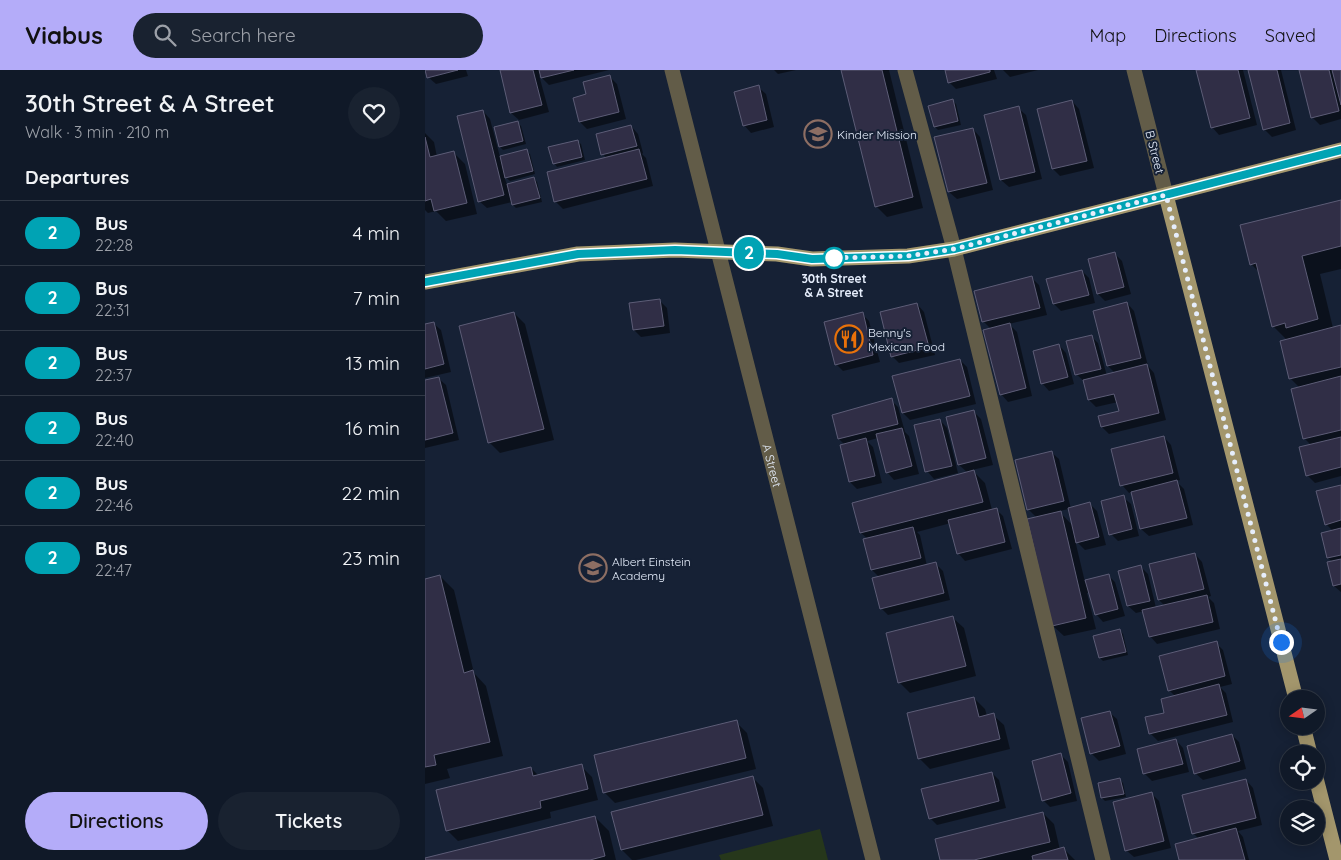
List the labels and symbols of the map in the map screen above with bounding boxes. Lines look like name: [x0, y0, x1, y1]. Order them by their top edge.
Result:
school or university icon: Kinder Mission: [803, 119, 833, 149]
place label: Kinder Mission: [837, 127, 917, 142]
street label: B Street: [1142, 129, 1168, 175]
line badge: 2: [733, 237, 765, 269]
marker: 30th Street & A Street: [823, 247, 845, 269]
place label: 30th Street & A Street: [801, 271, 867, 300]
restaurant icon: Benny's Mexican Food: [834, 324, 864, 354]
place label: Benny's Mexican Food: [868, 325, 945, 354]
street label: A Street: [760, 442, 785, 489]
school or university icon: Albert Einstein Academy: [578, 553, 608, 583]
place label: Albert Einstein Academy: [612, 554, 691, 583]
your location: [1269, 630, 1294, 655]
north arrow: [1280, 690, 1325, 735]

